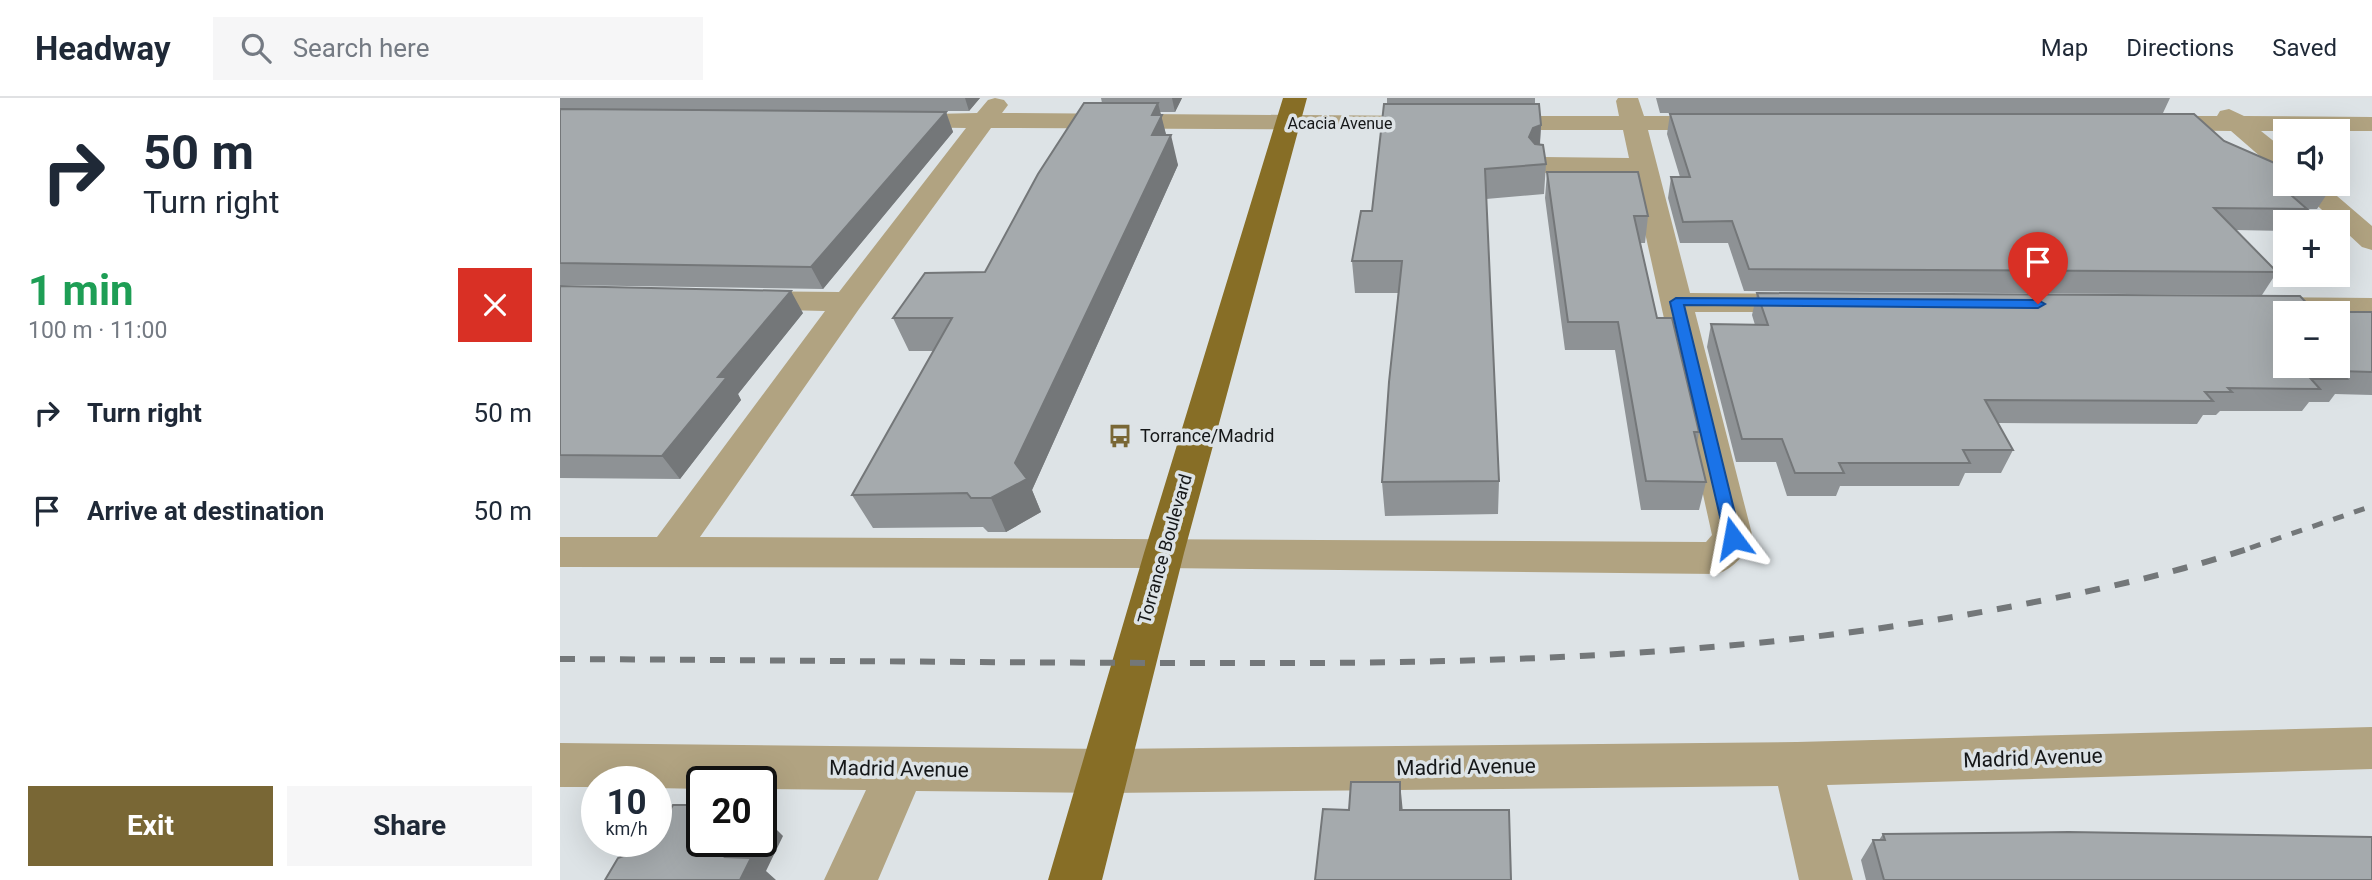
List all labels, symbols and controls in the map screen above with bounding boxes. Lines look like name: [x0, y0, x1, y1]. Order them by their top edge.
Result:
search box: [213, 17, 703, 80]
text: Headway: [35, 29, 171, 68]
icon: search: [237, 29, 275, 67]
text: Search here: [293, 33, 429, 63]
text: Map: [2041, 34, 2088, 62]
text: Directions: [2126, 34, 2234, 62]
text: Saved: [2272, 34, 2337, 62]
street label: Acacia Avenue: [1288, 114, 1392, 133]
map controls: [2273, 119, 2350, 378]
button: sound: [2273, 119, 2350, 196]
text: 50 m: [143, 124, 254, 181]
icon: right: [28, 126, 119, 217]
text: Turn right: [143, 183, 279, 221]
button: +: [2273, 210, 2350, 287]
pin: [2008, 232, 2068, 304]
icon: arrive: [2019, 243, 2057, 281]
text: 1 min: [28, 266, 134, 315]
button: close: [458, 268, 532, 342]
button: −: [2273, 301, 2350, 378]
text: 100 m · 11:00: [28, 317, 167, 344]
icon: right: [28, 394, 66, 432]
text: Turn right: [87, 398, 202, 428]
text: 50 m: [474, 398, 532, 428]
bus stop icon: Torrance/Madrid: [1106, 422, 1134, 450]
place label: Torrance/Madrid: [1140, 425, 1274, 446]
street label: Torrance Boulevard: [1133, 472, 1196, 626]
icon: arrive: [28, 492, 66, 530]
text: Arrive at destination: [87, 496, 324, 526]
text: 50 m: [474, 496, 532, 526]
position arrow: [1696, 501, 1770, 575]
street label: Madrid Avenue: [1963, 744, 2103, 772]
street label: Madrid Avenue: [1396, 754, 1536, 780]
street label: Madrid Avenue: [829, 756, 969, 782]
speed limit sign: 20: [686, 766, 777, 857]
text: 10: [606, 782, 647, 823]
button: Exit: [28, 786, 273, 866]
button: Share: [287, 786, 532, 866]
text: km/h: [605, 818, 648, 839]

